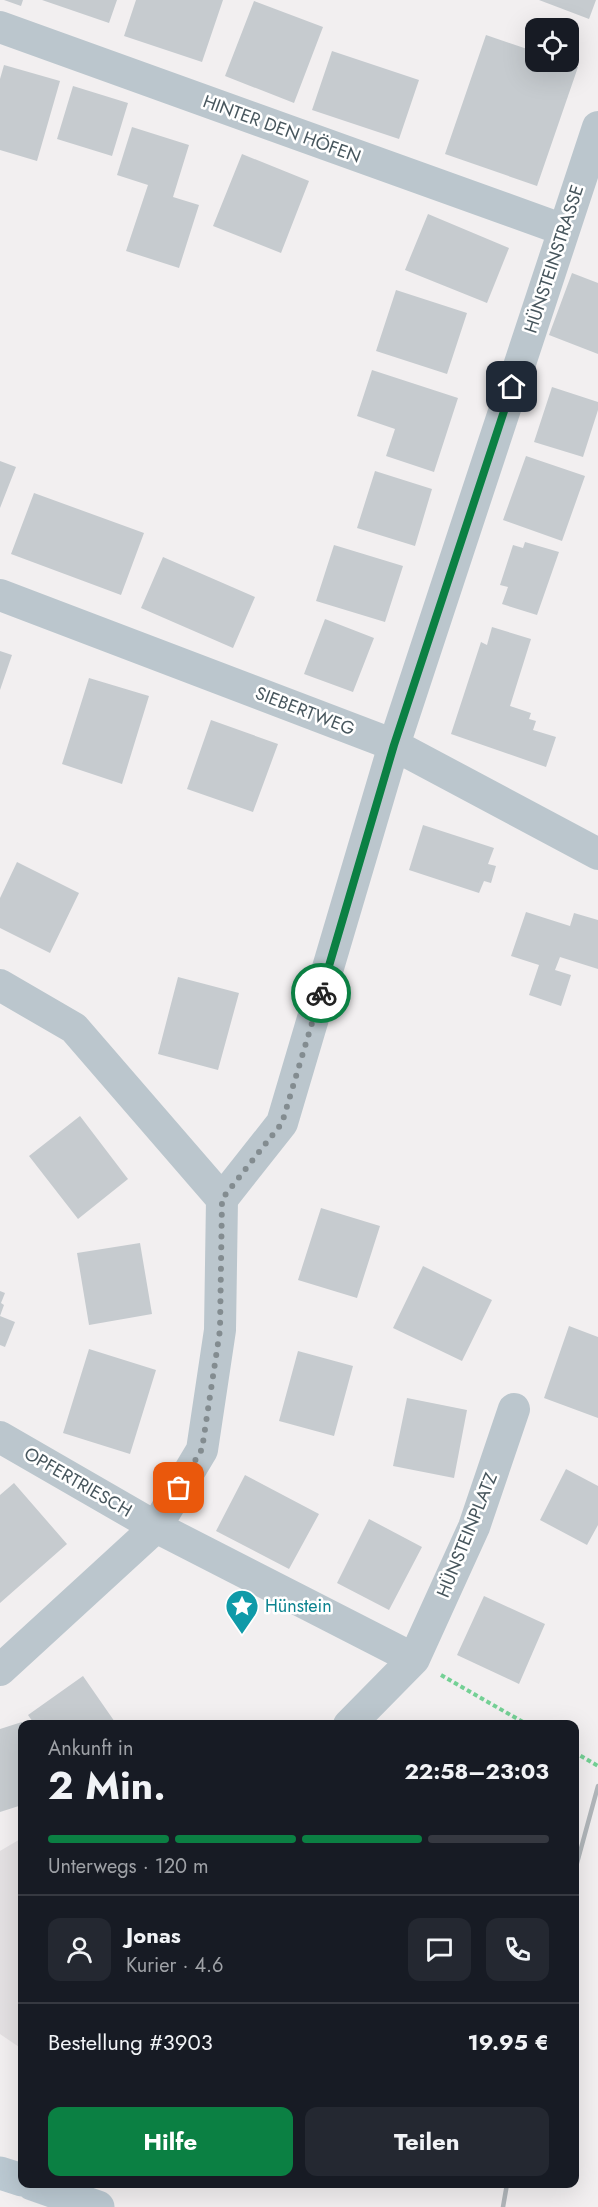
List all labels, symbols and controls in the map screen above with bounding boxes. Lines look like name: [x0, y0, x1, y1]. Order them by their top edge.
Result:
map controls: [525, 18, 579, 72]
button: locate: [525, 18, 579, 72]
street label: HINTER DEN HÖFEN: [199, 88, 365, 170]
street label: HÜNSTEINSTRASSE: [518, 182, 590, 336]
pin: [486, 361, 537, 412]
icon: home: [495, 370, 528, 403]
street label: SIEBERTWEG: [251, 680, 359, 742]
courier: [291, 963, 351, 1023]
icon: bike: [305, 977, 338, 1010]
street label: OPFERTRIESCH: [19, 1441, 137, 1523]
pin: [153, 1462, 204, 1513]
street label: HÜNSTEINPLATZ: [430, 1469, 504, 1601]
icon: bag: [162, 1471, 195, 1504]
place icon: Hünstein: [224, 1588, 260, 1635]
place label: Hünstein: [265, 1593, 332, 1619]
text: Ankunft in: [48, 1734, 134, 1763]
text: 22:58–23:03: [404, 1755, 549, 1787]
text: 2 Min.: [48, 1757, 166, 1814]
text: Unterwegs · 120 m: [48, 1852, 209, 1881]
button: person: [48, 1918, 111, 1981]
button: chat: [408, 1918, 471, 1981]
button: phone: [486, 1918, 549, 1981]
text: Jonas: [126, 1919, 181, 1951]
text: Kurier · 4.6: [126, 1951, 224, 1980]
text: Bestellung #3903: [48, 2026, 213, 2058]
text: 19.95 €: [468, 2026, 549, 2058]
button: Hilfe: [48, 2107, 293, 2176]
button: Teilen: [305, 2107, 549, 2176]

